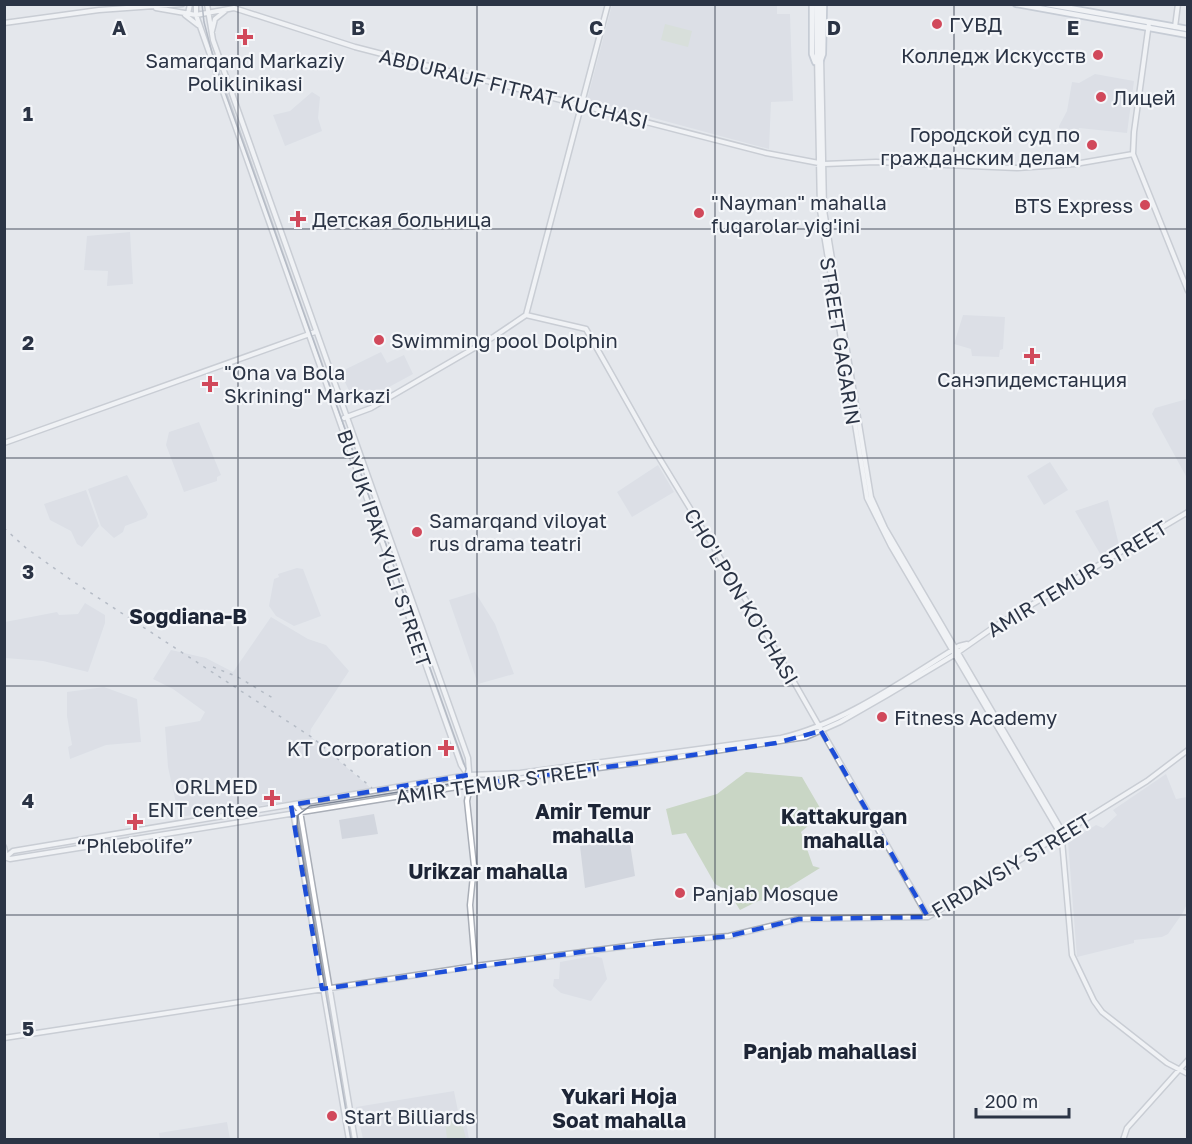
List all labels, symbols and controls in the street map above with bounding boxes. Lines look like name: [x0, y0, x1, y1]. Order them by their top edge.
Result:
place label: ГУВД: [949, 12, 1002, 36]
text: A: [112, 15, 126, 39]
text: B: [351, 15, 365, 39]
text: C: [589, 15, 603, 39]
text: D: [827, 15, 841, 39]
text: E: [1067, 15, 1079, 39]
marker: ГУВД: [930, 17, 944, 31]
marker: Samarqand Markaziy Poliklinikasi: [236, 28, 254, 46]
street label: ABDURAUF FITRAT KUCHASI: [377, 43, 651, 133]
place label: Колледж Искусств: [901, 43, 1086, 67]
place label: Samarqand Markaziy Poliklinikasi: [145, 48, 345, 95]
marker: Колледж Искусств: [1091, 48, 1105, 62]
place label: Лицей: [1113, 85, 1176, 109]
marker: Лицей: [1094, 90, 1108, 104]
text: 1: [23, 101, 33, 125]
place label: Городской суд по гражданским делам: [880, 122, 1080, 169]
marker: Городской суд по гражданским делам: [1085, 138, 1099, 152]
place label: "Nayman" mahalla fuqarolar yig'ini: [711, 190, 887, 237]
place label: BTS Express: [1014, 193, 1133, 217]
marker: BTS Express: [1138, 198, 1152, 212]
marker: "Nayman" mahalla fuqarolar yig'ini: [692, 206, 706, 220]
place label: Детская больница: [312, 207, 492, 231]
marker: Детская больница: [289, 210, 307, 228]
street label: STREET GAGARIN: [816, 255, 866, 427]
place label: Swimming pool Dolphin: [391, 328, 618, 352]
text: 2: [22, 330, 34, 354]
marker: Swimming pool Dolphin: [372, 333, 386, 347]
marker: Санэпидемстанция: [1023, 347, 1041, 365]
place label: "Ona va Bola Skrining" Markazi: [224, 360, 391, 407]
place label: Санэпидемстанция: [937, 367, 1127, 391]
marker: "Ona va Bola Skrining" Markazi: [201, 375, 219, 393]
street label: BUYUK IPAK YULI STREET: [333, 426, 437, 670]
street label: CHO'LPON KO'CHASI: [680, 504, 804, 688]
place label: Samarqand viloyat rus drama teatri: [429, 508, 607, 555]
street label: AMIR TEMUR STREET: [982, 515, 1172, 641]
marker: Samarqand viloyat rus drama teatri: [410, 525, 424, 539]
text: 3: [22, 559, 34, 583]
district label: Sogdiana-B: [129, 603, 247, 629]
place label: Fitness Academy: [894, 705, 1057, 729]
marker: Fitness Academy: [875, 710, 889, 724]
place label: KT Corporation: [287, 736, 432, 760]
marker: KT Corporation: [437, 739, 455, 757]
street label: AMIR TEMUR STREET: [394, 756, 602, 808]
place label: ORLMED ENT centee: [147, 774, 258, 821]
text: 4: [22, 788, 34, 812]
marker: ORLMED ENT centee: [263, 789, 281, 807]
district label: Amir Temur mahalla: [535, 798, 651, 848]
district label: Kattakurgan mahalla: [781, 803, 907, 853]
street label: FIRDAVSIY STREET: [927, 808, 1095, 922]
marker: “Phlebolife”: [126, 813, 144, 831]
place label: “Phlebolife”: [76, 833, 194, 857]
district label: Urikzar mahalla: [408, 858, 568, 884]
place label: Panjab Mosque: [692, 881, 838, 905]
marker: Panjab Mosque: [673, 886, 687, 900]
text: 5: [22, 1016, 34, 1040]
district label: Panjab mahallasi: [743, 1038, 917, 1064]
scale bar: [976, 1081, 1069, 1119]
district label: Yukari Hoja Soat mahalla: [552, 1083, 686, 1133]
text: 200 m: [985, 1090, 1038, 1112]
place label: Start Billiards: [344, 1104, 476, 1128]
marker: Start Billiards: [325, 1109, 339, 1123]

